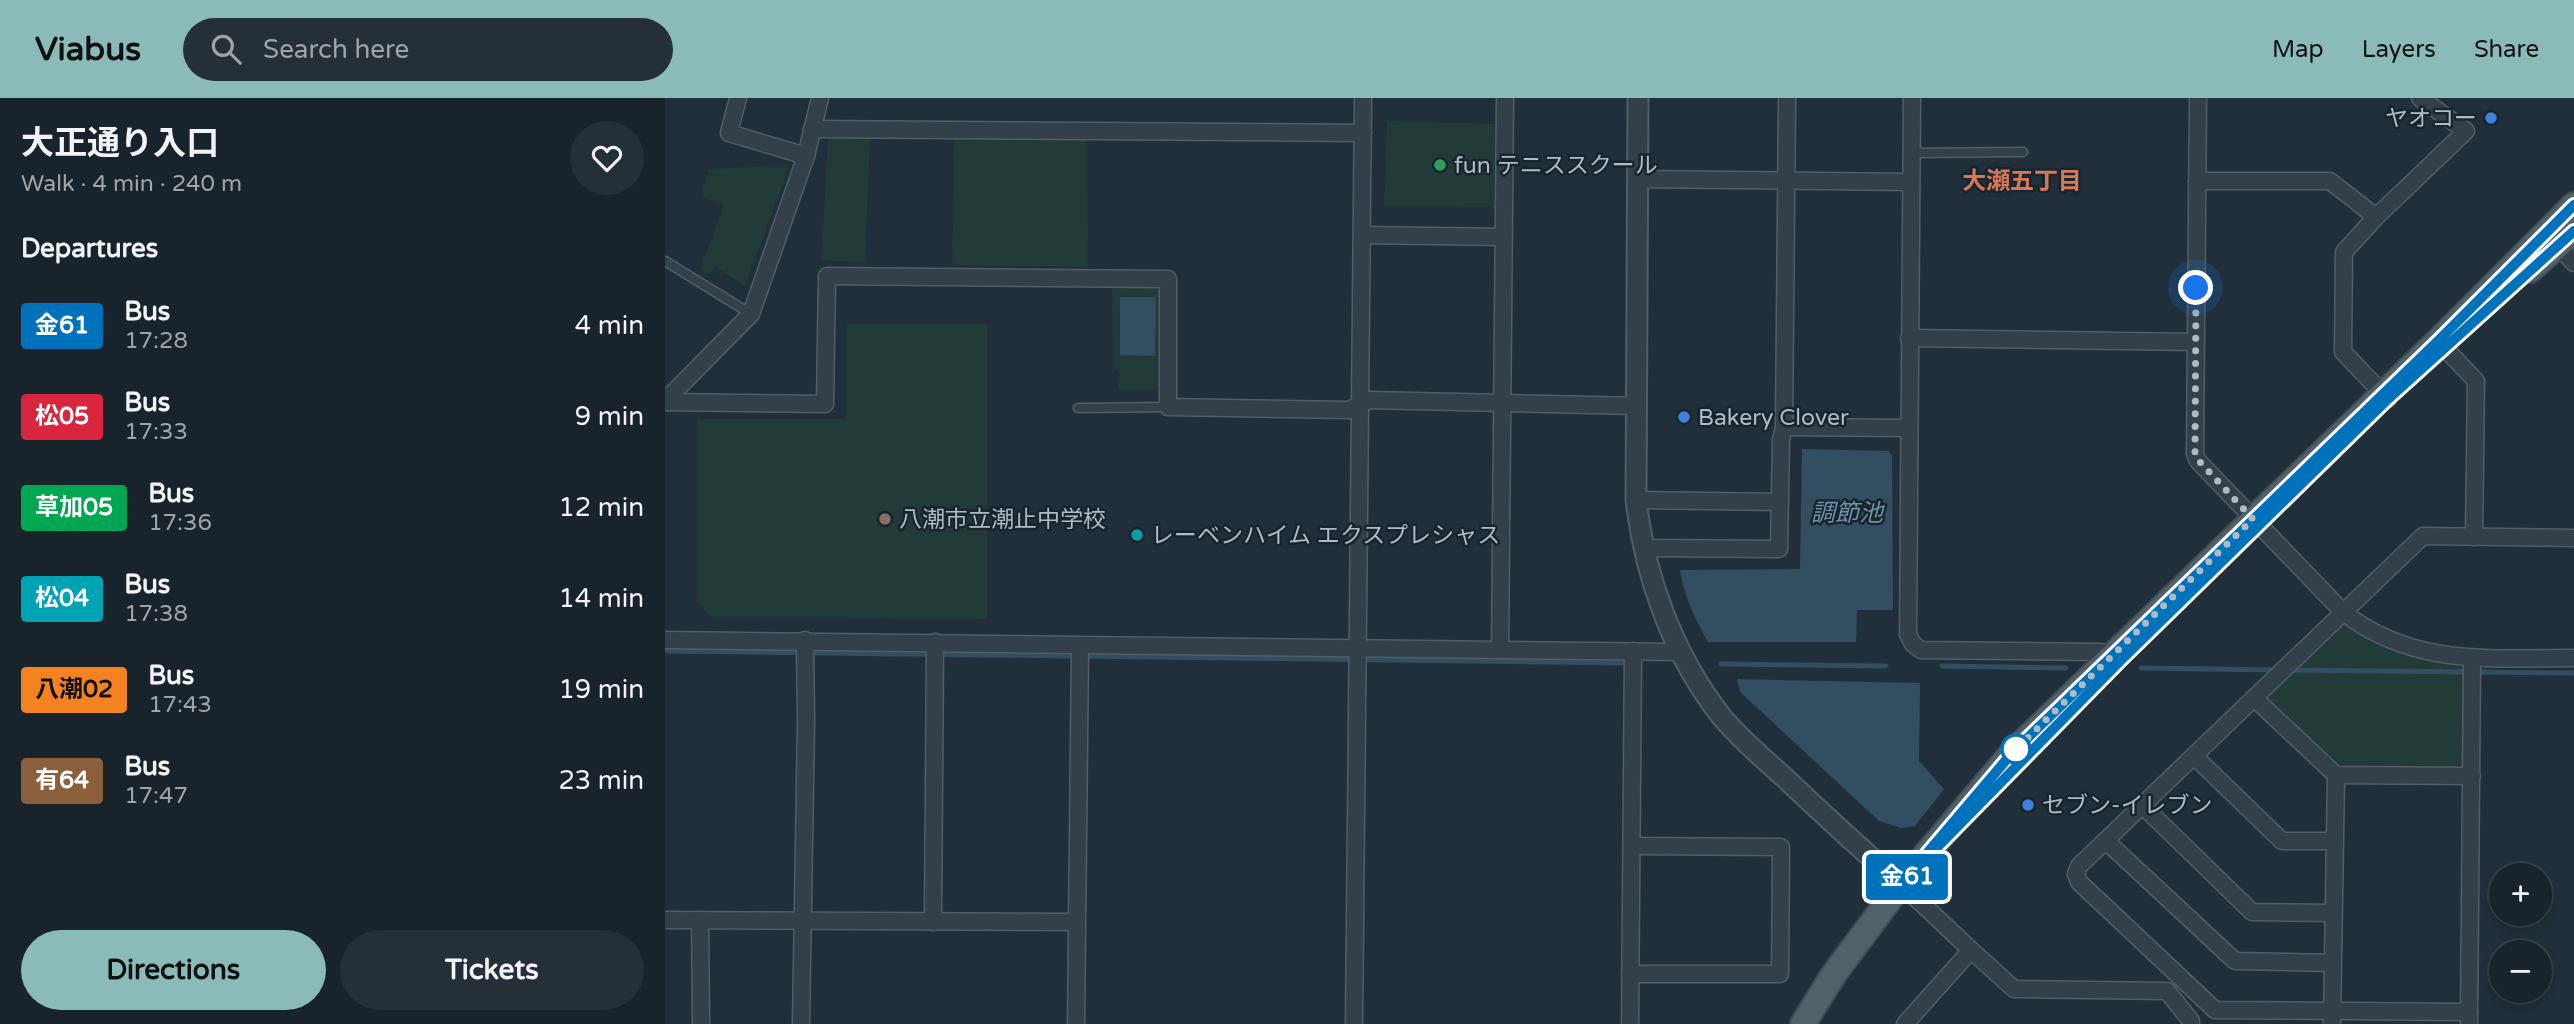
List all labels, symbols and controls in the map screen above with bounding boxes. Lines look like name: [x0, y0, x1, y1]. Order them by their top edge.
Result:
search box: [183, 18, 673, 81]
text: Viabus: [35, 30, 141, 69]
icon: search: [207, 30, 245, 68]
text: Search here: [263, 34, 409, 65]
text: Map: [2272, 35, 2324, 64]
text: Layers: [2362, 35, 2436, 64]
text: Share: [2474, 35, 2539, 64]
place label: ヤオコー: [2385, 105, 2477, 133]
marker: ヤオコー: [2483, 110, 2499, 126]
button: heart: [570, 121, 644, 195]
text: 大正通り入口: [21, 124, 219, 163]
place label: fun テニススクール: [1454, 152, 1658, 180]
marker: fun テニススクール: [1432, 157, 1448, 173]
district label: 大瀬五丁目: [1962, 167, 2082, 196]
text: Walk · 4 min · 240 m: [21, 170, 242, 198]
text: Departures: [21, 233, 158, 264]
your location: [2178, 270, 2213, 305]
text: Bus: [124, 296, 170, 327]
text: 4 min: [575, 310, 644, 341]
text: 金61: [35, 311, 89, 340]
text: 17:28: [124, 327, 188, 355]
text: Bus: [124, 387, 170, 418]
text: 9 min: [575, 401, 644, 432]
text: 松05: [35, 402, 89, 431]
place label: Bakery Clover: [1698, 404, 1849, 432]
marker: Bakery Clover: [1676, 409, 1692, 425]
text: 17:33: [124, 418, 188, 446]
text: Bus: [148, 478, 194, 509]
text: 12 min: [558, 492, 644, 523]
text: 草加05: [35, 493, 113, 522]
water label: 調節池: [1811, 499, 1885, 528]
place label: 八潮市立潮止中学校: [899, 506, 1106, 534]
text: 17:36: [148, 509, 212, 537]
marker: 八潮市立潮止中学校: [877, 511, 893, 527]
place label: レーベンハイム エクスプレシャス: [1151, 522, 1500, 550]
marker: レーベンハイム エクスプレシャス: [1129, 527, 1145, 543]
text: Bus: [124, 569, 170, 600]
text: 14 min: [558, 583, 644, 614]
text: 松04: [35, 584, 89, 613]
text: 17:38: [124, 600, 188, 628]
text: Bus: [148, 660, 194, 691]
text: 19 min: [558, 674, 644, 705]
text: 八潮02: [35, 675, 113, 704]
text: 17:43: [148, 691, 212, 719]
unlabelled marker: [2001, 734, 2031, 764]
text: Bus: [124, 751, 170, 782]
text: 23 min: [558, 765, 644, 796]
text: 有64: [35, 766, 89, 795]
text: 17:47: [124, 782, 188, 810]
place label: セブン-イレブン: [2042, 792, 2212, 820]
marker: セブン-イレブン: [2020, 797, 2036, 813]
line badge: 金61: [1867, 854, 1947, 900]
text: 金61: [1880, 862, 1934, 891]
map controls: [2489, 863, 2552, 1003]
button: +: [2489, 863, 2552, 926]
button: Directions: [21, 930, 326, 1010]
button: Tickets: [340, 930, 644, 1010]
button: −: [2489, 940, 2552, 1003]

